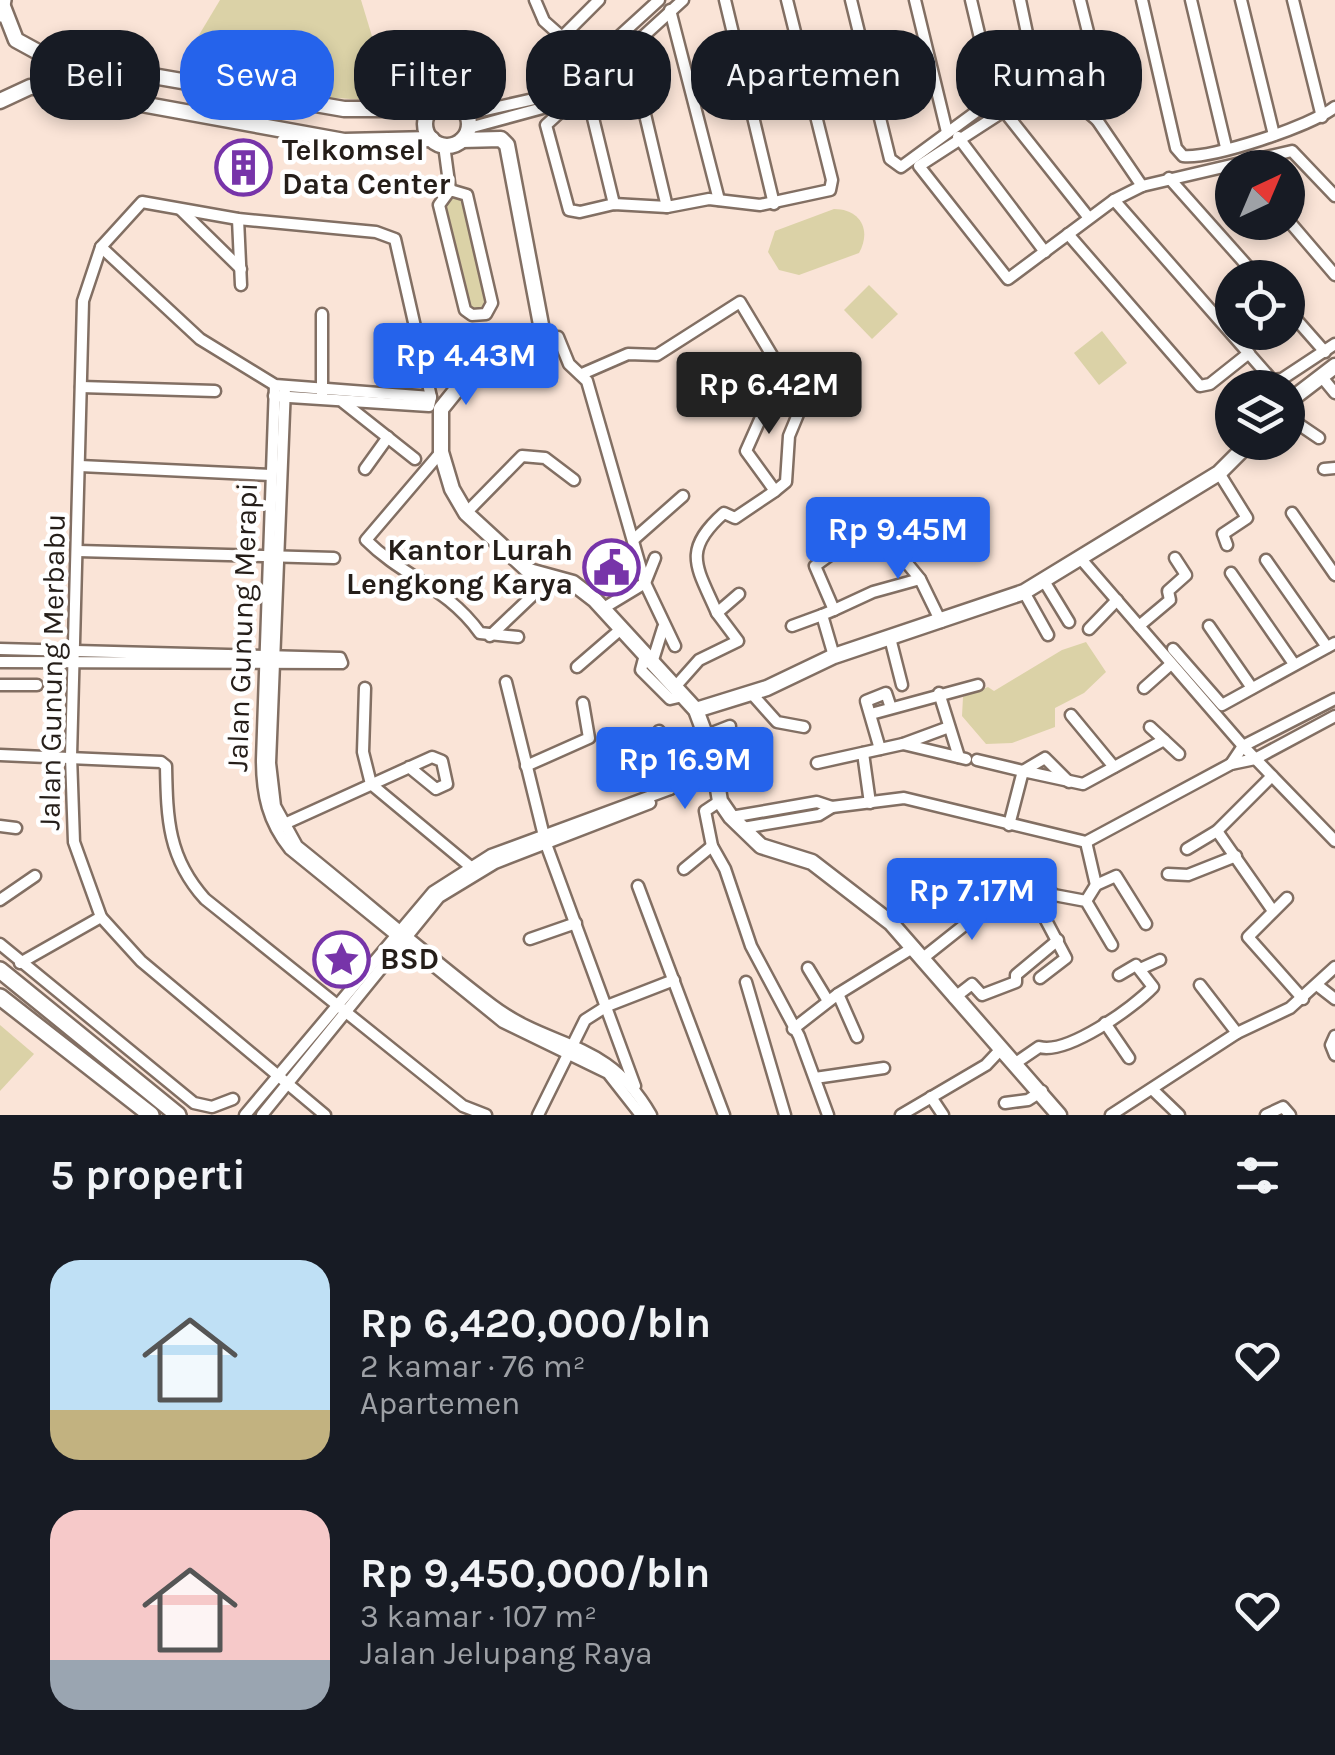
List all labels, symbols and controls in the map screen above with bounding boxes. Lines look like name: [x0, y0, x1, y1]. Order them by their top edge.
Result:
chip: Beli: [30, 30, 160, 120]
chip: Sewa: [180, 30, 334, 120]
chip: Filter: [354, 30, 506, 120]
chip: Baru: [526, 30, 671, 120]
chip: Apartemen: [691, 30, 936, 120]
chip: Rumah: [956, 30, 1142, 120]
place label: Telkomsel Data Center: [282, 132, 450, 202]
building icon: Telkomsel Data Center: [213, 137, 273, 197]
north arrow: [1215, 150, 1305, 240]
map controls: [1215, 150, 1305, 460]
button: locate: [1215, 260, 1305, 350]
pin: Rp 4.43M: [363, 323, 569, 408]
text: Rp 4.43M: [395, 337, 537, 374]
pin: Rp 6.42M: [666, 352, 872, 437]
text: Rp 6.42M: [699, 366, 839, 403]
button: layers: [1215, 370, 1305, 460]
street label: Jalan Gunung Merapi: [219, 482, 265, 772]
pin: Rp 9.45M: [795, 497, 1001, 582]
text: Rp 9.45M: [828, 511, 968, 548]
street label: Jalan Gunung Merbabu: [31, 513, 73, 831]
place label: Kantor Lurah Lengkong Karya: [346, 532, 573, 602]
public building icon: Kantor Lurah Lengkong Karya: [582, 537, 642, 597]
pin: Rp 16.9M: [582, 727, 788, 812]
text: Rp 16.9M: [618, 741, 752, 778]
pin: Rp 7.17M: [869, 858, 1075, 943]
text: Rp 7.17M: [909, 872, 1035, 909]
place icon: BSD: [311, 929, 371, 989]
place label: BSD: [380, 941, 439, 977]
icon: filters: [1230, 1148, 1285, 1203]
text: 5 properti: [50, 1150, 246, 1200]
text: Rp 6,420,000/bln: [360, 1298, 711, 1348]
icon: home: [130, 1300, 250, 1420]
icon: heart: [1230, 1333, 1285, 1388]
text: 2 kamar · 76 m²: [360, 1348, 586, 1385]
text: Apartemen: [360, 1385, 520, 1422]
text: Rp 9,450,000/bln: [360, 1548, 710, 1598]
icon: home: [130, 1550, 250, 1670]
icon: heart: [1230, 1583, 1285, 1638]
text: 3 kamar · 107 m²: [360, 1598, 597, 1635]
text: Jalan Jelupang Raya: [360, 1635, 653, 1672]

